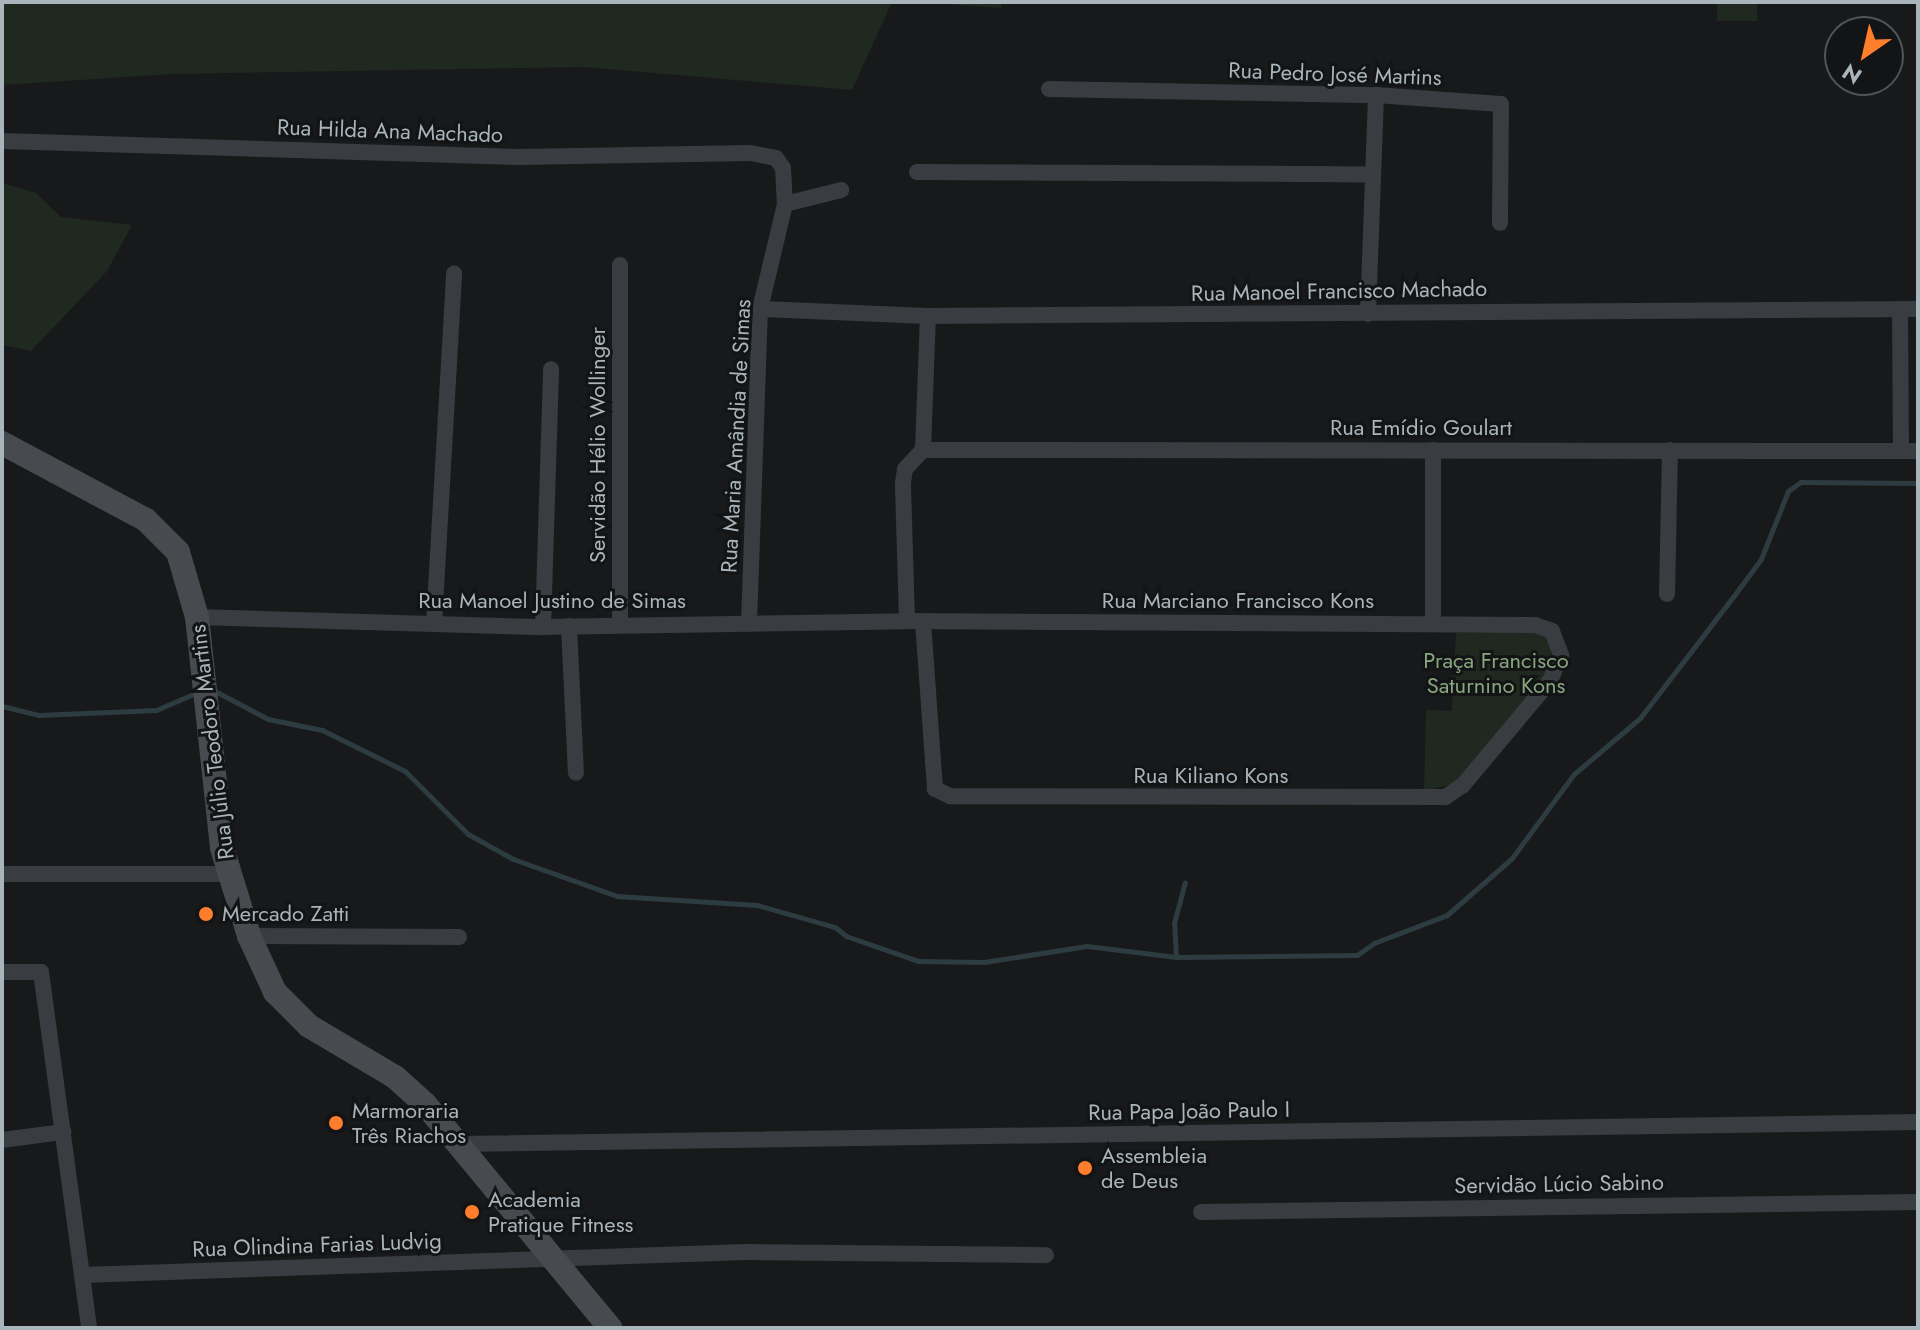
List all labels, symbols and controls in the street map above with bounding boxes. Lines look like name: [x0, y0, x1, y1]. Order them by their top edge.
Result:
north arrow: [1824, 16, 1904, 96]
text: N: [1836, 56, 1868, 92]
street label: Rua Pedro José Martins: [1228, 57, 1442, 91]
street label: Rua Hilda Ana Machado: [277, 114, 503, 148]
street label: Rua Manoel Francisco Machado: [1191, 275, 1487, 307]
street label: Rua Maria Amândia de Simas: [716, 298, 756, 574]
street label: Servidão Hélio Wollinger: [585, 327, 611, 563]
street label: Rua Emídio Goulart: [1330, 415, 1512, 441]
street label: Rua Manoel Justino de Simas: [418, 588, 686, 614]
street label: Rua Marciano Francisco Kons: [1102, 588, 1374, 614]
street label: Rua Júlio Teodoro Martins: [184, 623, 240, 861]
park label: Praça Francisco Saturnino Kons: [1423, 647, 1569, 698]
street label: Rua Kiliano Kons: [1134, 763, 1288, 789]
place label: Mercado Zatti: [222, 901, 349, 927]
marker: Mercado Zatti: [197, 905, 215, 923]
street label: Rua Papa João Paulo I: [1088, 1096, 1290, 1126]
place label: Marmoraria Três Riachos: [352, 1097, 466, 1148]
marker: Marmoraria Três Riachos: [327, 1114, 345, 1132]
place label: Assembleia de Deus: [1101, 1142, 1207, 1194]
marker: Assembleia de Deus: [1076, 1159, 1094, 1177]
street label: Servidão Lúcio Sabino: [1454, 1169, 1664, 1199]
place label: Academia Pratique Fitness: [488, 1186, 633, 1238]
marker: Academia Pratique Fitness: [463, 1203, 481, 1221]
street label: Rua Olindina Farias Ludvig: [192, 1227, 442, 1263]

